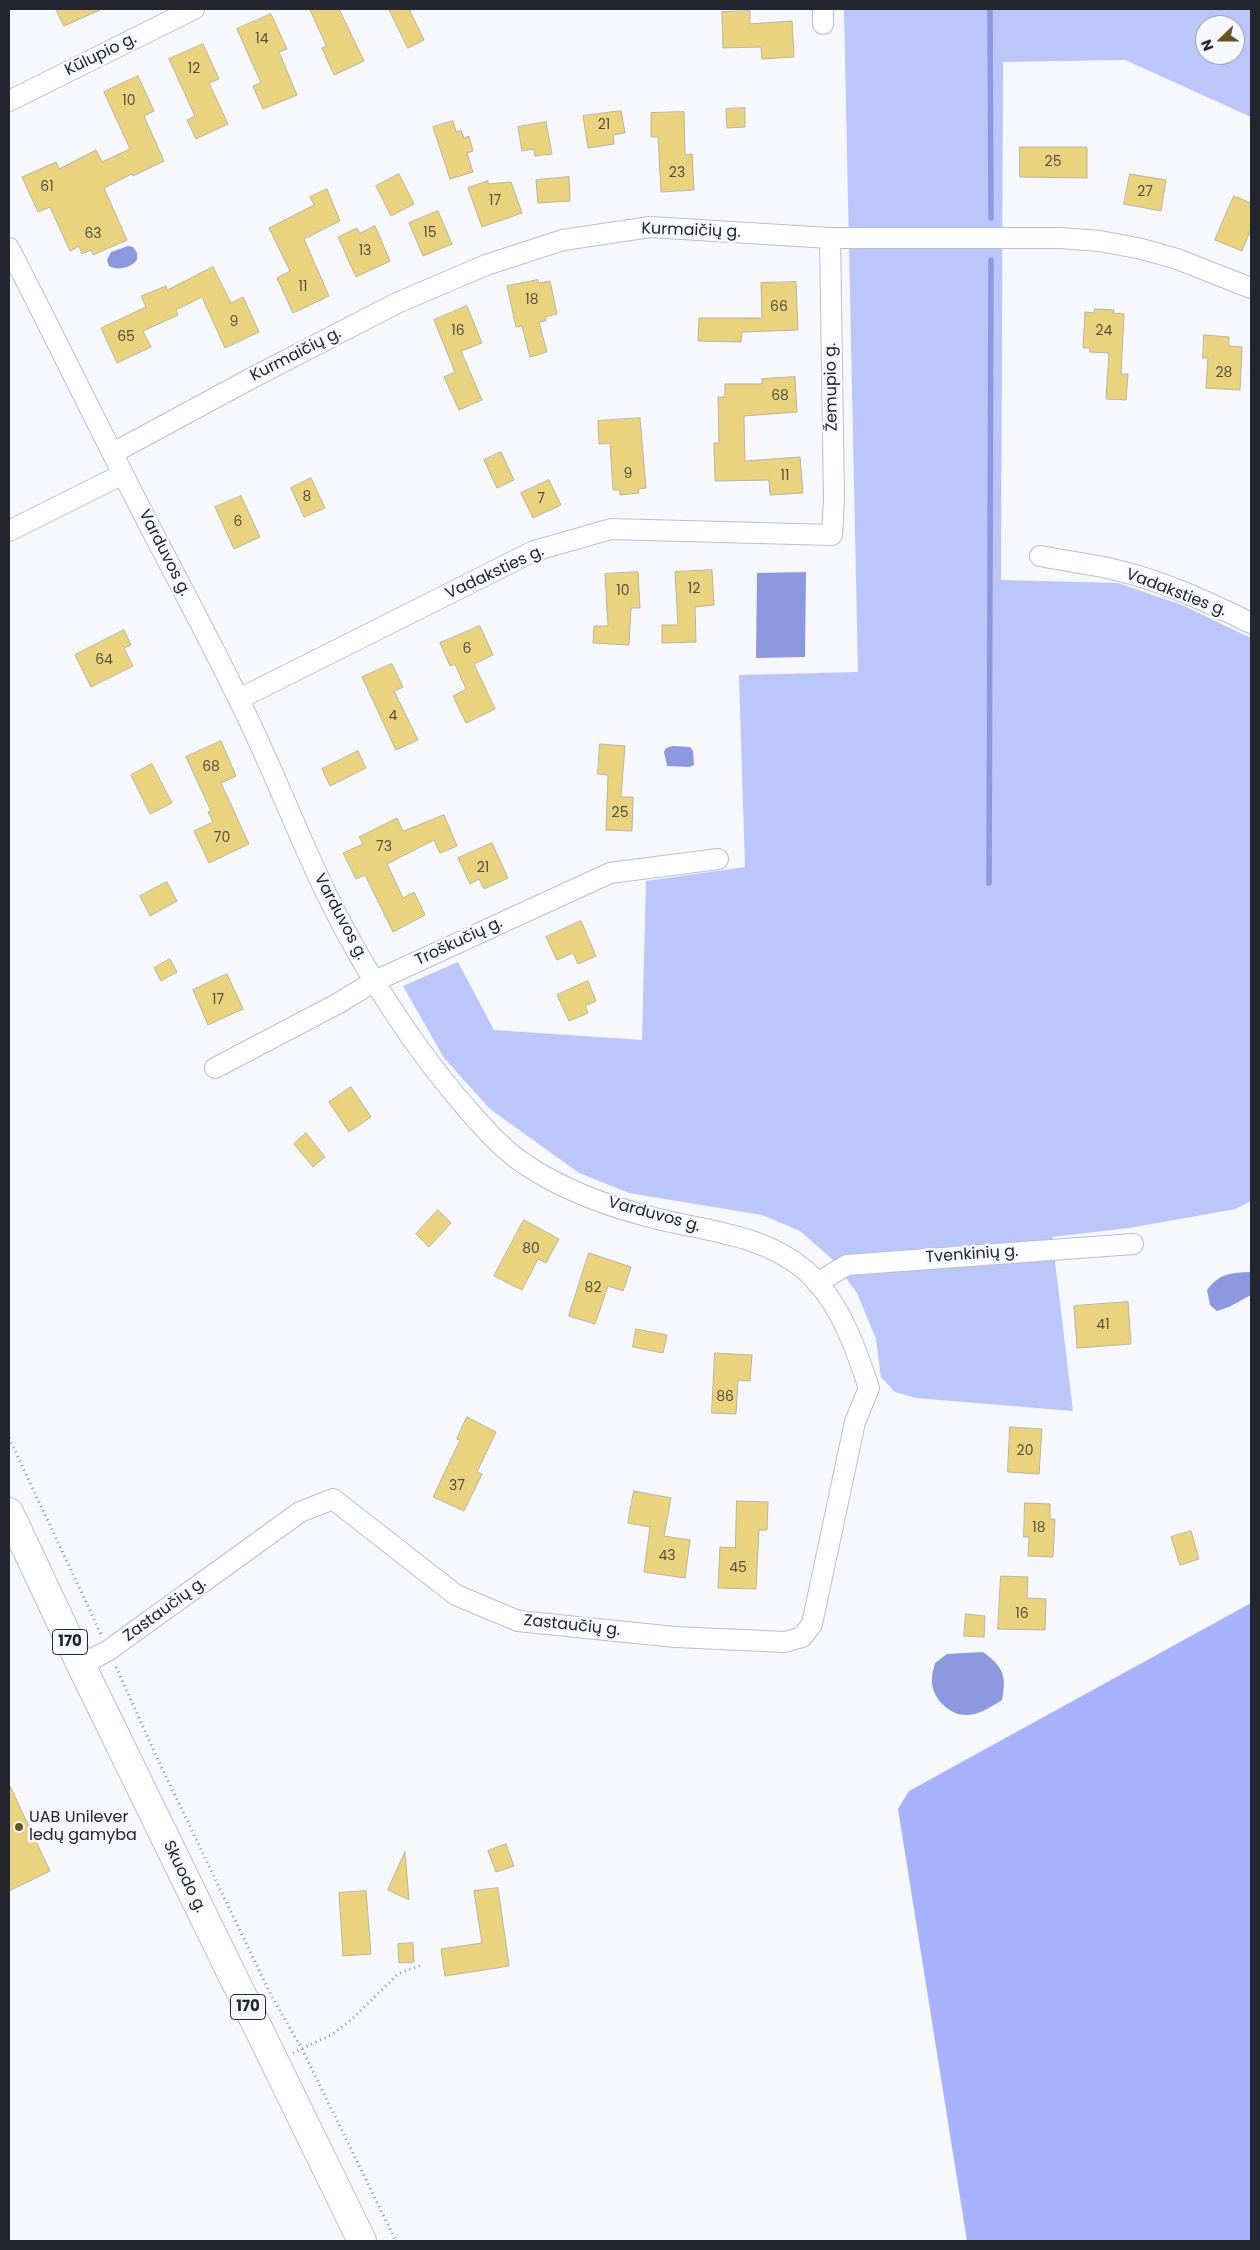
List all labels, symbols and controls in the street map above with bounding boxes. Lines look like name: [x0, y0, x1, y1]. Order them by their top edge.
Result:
north arrow: [1195, 15, 1245, 65]
street label: Kūlupio g.: [62, 29, 140, 81]
house number: 14: [255, 31, 269, 47]
text: N: [1196, 37, 1218, 54]
house number: 12: [188, 61, 200, 77]
house number: 10: [122, 93, 136, 109]
house number: 21: [598, 117, 610, 133]
house number: 25: [1045, 154, 1061, 170]
house number: 23: [669, 165, 685, 181]
house number: 61: [40, 179, 54, 195]
house number: 27: [1137, 184, 1153, 200]
house number: 17: [489, 193, 501, 209]
street label: Kurmaičių g.: [641, 220, 741, 242]
house number: 15: [423, 225, 437, 241]
house number: 63: [84, 226, 102, 242]
house number: 13: [359, 243, 371, 259]
house number: 11: [299, 279, 307, 295]
house number: 18: [525, 292, 539, 308]
house number: 66: [770, 299, 788, 315]
house number: 9: [230, 314, 238, 330]
house number: 16: [451, 323, 465, 339]
house number: 24: [1096, 323, 1112, 339]
street label: Kurmaičių g.: [247, 324, 345, 386]
house number: 65: [117, 329, 135, 345]
street label: Žemupio g.: [822, 342, 842, 432]
house number: 28: [1216, 365, 1232, 381]
house number: 68: [771, 388, 789, 404]
house number: 9: [624, 466, 632, 482]
house number: 11: [781, 468, 789, 484]
house number: 8: [303, 489, 311, 505]
house number: 7: [537, 491, 545, 507]
street label: Varduvos g.: [134, 506, 194, 600]
house number: 6: [234, 514, 242, 530]
street label: Vadaksties g.: [443, 542, 547, 604]
street label: Vadaksties g.: [1123, 565, 1229, 621]
house number: 12: [688, 581, 700, 597]
house number: 10: [616, 583, 630, 599]
house number: 6: [463, 641, 471, 657]
house number: 64: [95, 652, 113, 668]
house number: 4: [389, 708, 397, 724]
house number: 68: [202, 759, 220, 775]
house number: 25: [612, 805, 628, 821]
house number: 70: [214, 830, 230, 846]
house number: 73: [376, 839, 392, 855]
house number: 21: [477, 860, 489, 876]
street label: Varduvos g.: [309, 871, 371, 963]
street label: Troškučių g.: [412, 913, 506, 971]
house number: 17: [212, 992, 224, 1008]
street label: Varduvos g.: [606, 1193, 702, 1237]
house number: 80: [522, 1241, 540, 1257]
street label: Tvenkinių g.: [925, 1242, 1019, 1268]
house number: 82: [585, 1280, 601, 1296]
house number: 41: [1096, 1317, 1110, 1333]
house number: 86: [716, 1389, 734, 1405]
house number: 20: [1017, 1443, 1033, 1459]
house number: 37: [449, 1478, 465, 1494]
house number: 18: [1032, 1520, 1046, 1536]
house number: 43: [658, 1548, 676, 1564]
house number: 45: [729, 1560, 747, 1576]
street label: Zastaučių g.: [120, 1574, 210, 1646]
house number: 16: [1015, 1606, 1029, 1622]
street label: Zastaučių g.: [523, 1611, 621, 1641]
road number: 170: [52, 1630, 88, 1654]
place label: UAB Unilever ledų gamyba: [29, 1808, 137, 1846]
marker: UAB Unilever ledų gamyba: [13, 1821, 25, 1833]
street label: Skuodo g.: [158, 1838, 210, 1916]
road number: 170: [230, 1994, 266, 2020]

